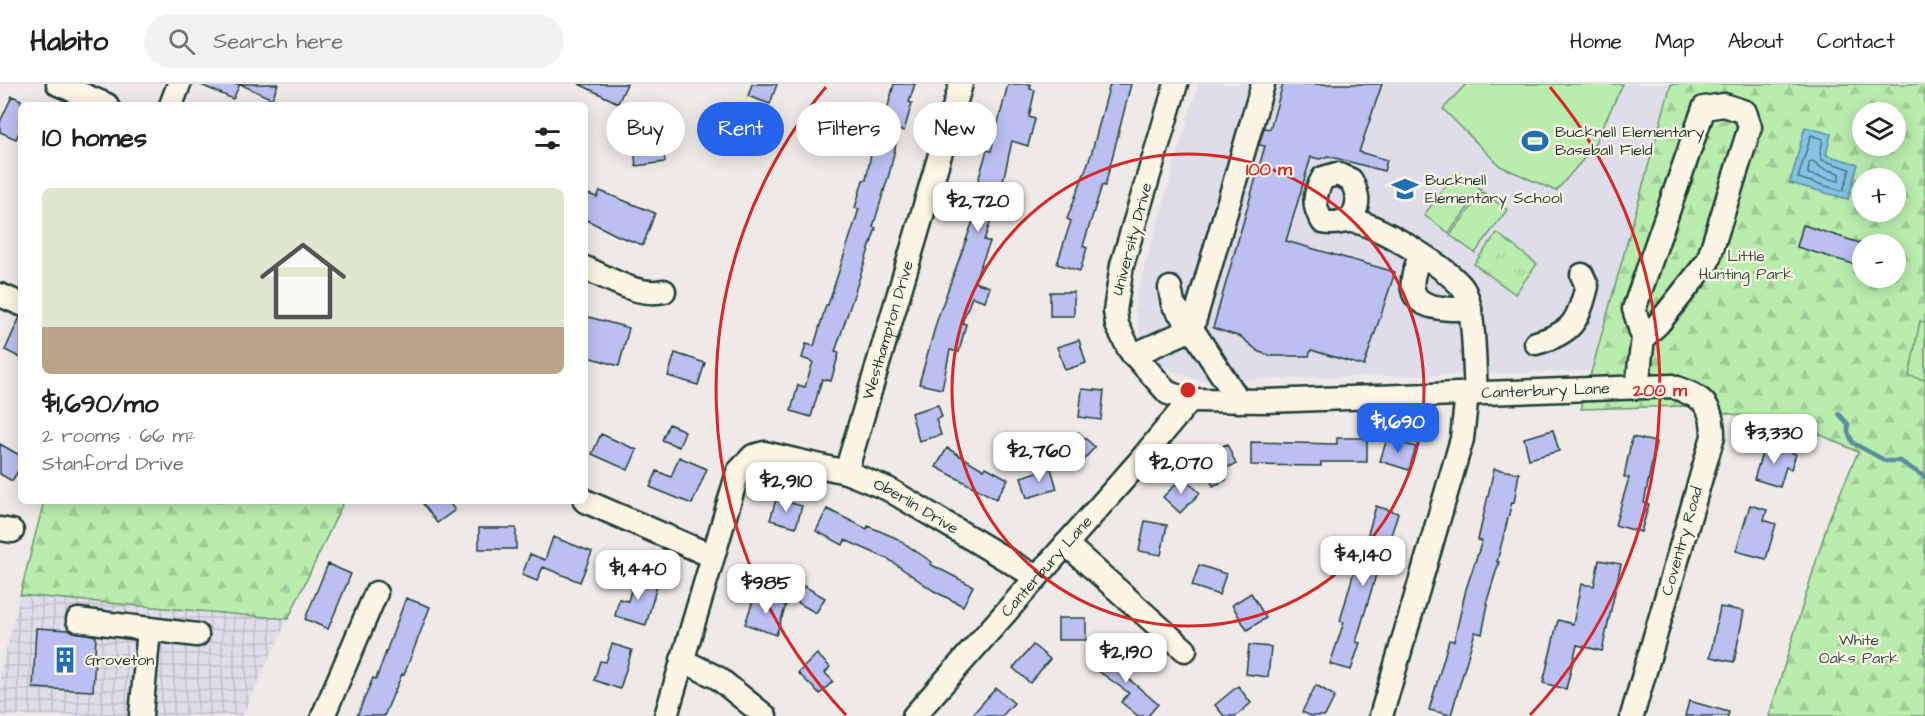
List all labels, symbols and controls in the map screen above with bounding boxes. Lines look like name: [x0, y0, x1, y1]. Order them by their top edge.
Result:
search box: [144, 14, 564, 68]
text: Habito: [30, 22, 108, 61]
icon: search: [165, 25, 198, 58]
text: Search here: [213, 26, 343, 57]
text: Home: [1570, 27, 1622, 56]
text: Map: [1655, 27, 1695, 56]
text: About: [1728, 27, 1784, 56]
text: Contact: [1817, 27, 1895, 56]
chip: Buy: [606, 102, 685, 156]
chip: Rent: [697, 102, 784, 156]
chip: Filters: [796, 102, 901, 156]
chip: New: [913, 102, 997, 156]
map controls: [1852, 102, 1906, 288]
button: layers: [1852, 102, 1906, 156]
text: 10 homes: [42, 120, 147, 156]
place label: Bucknell Elementary Baseball Field: [1555, 121, 1705, 161]
icon: filters: [531, 122, 564, 155]
sports icon: Bucknell Elementary Baseball Field: [1520, 126, 1550, 156]
text: 100 m: [1246, 157, 1293, 182]
button: +: [1852, 168, 1906, 222]
place label: Bucknell Elementary School: [1425, 169, 1562, 210]
school or university icon: Bucknell Elementary School: [1390, 174, 1420, 204]
street label: University Drive: [1106, 180, 1159, 298]
pin: $2,720: [929, 182, 1027, 233]
text: $2,720: [947, 187, 1009, 215]
icon: home: [249, 227, 357, 335]
button: −: [1852, 234, 1906, 288]
park label: Little Hunting Park: [1699, 245, 1793, 286]
street label: Westhampton Drive: [857, 258, 919, 402]
street label: Canterbury Lane: [1481, 377, 1610, 404]
text: 200 m: [1632, 378, 1688, 403]
centre of rings: [1178, 380, 1198, 400]
text: $1,690/mo: [42, 386, 159, 422]
pin: $1,690: [1349, 403, 1447, 454]
text: $1,690: [1371, 408, 1425, 436]
pin: $3,330: [1725, 414, 1823, 465]
text: $3,330: [1745, 419, 1803, 447]
text: 2 rooms · 66 m²: [42, 422, 196, 450]
pin: $2,760: [990, 432, 1088, 483]
text: $2,760: [1007, 437, 1071, 465]
pin: $2,070: [1132, 444, 1230, 495]
text: $2,070: [1149, 449, 1213, 477]
text: Stanford Drive: [42, 450, 184, 478]
pin: $2,910: [737, 462, 835, 513]
text: $2,910: [760, 467, 812, 495]
street label: Oberlin Drive: [870, 473, 963, 540]
street label: Coventry Road: [1656, 484, 1709, 598]
street label: Canterbury Lane: [996, 511, 1098, 622]
pin: $4,140: [1314, 536, 1412, 587]
text: $4,140: [1334, 541, 1392, 569]
pin: $1,440: [589, 550, 687, 601]
text: $1,440: [609, 555, 667, 583]
pin: $985: [730, 564, 802, 615]
text: $985: [741, 569, 791, 597]
park label: White Oaks Park: [1819, 629, 1899, 669]
pin: $2,190: [1077, 633, 1175, 684]
text: $2,190: [1100, 638, 1152, 666]
building icon: Groveton: [50, 645, 80, 675]
place label: Groveton: [85, 649, 154, 671]

